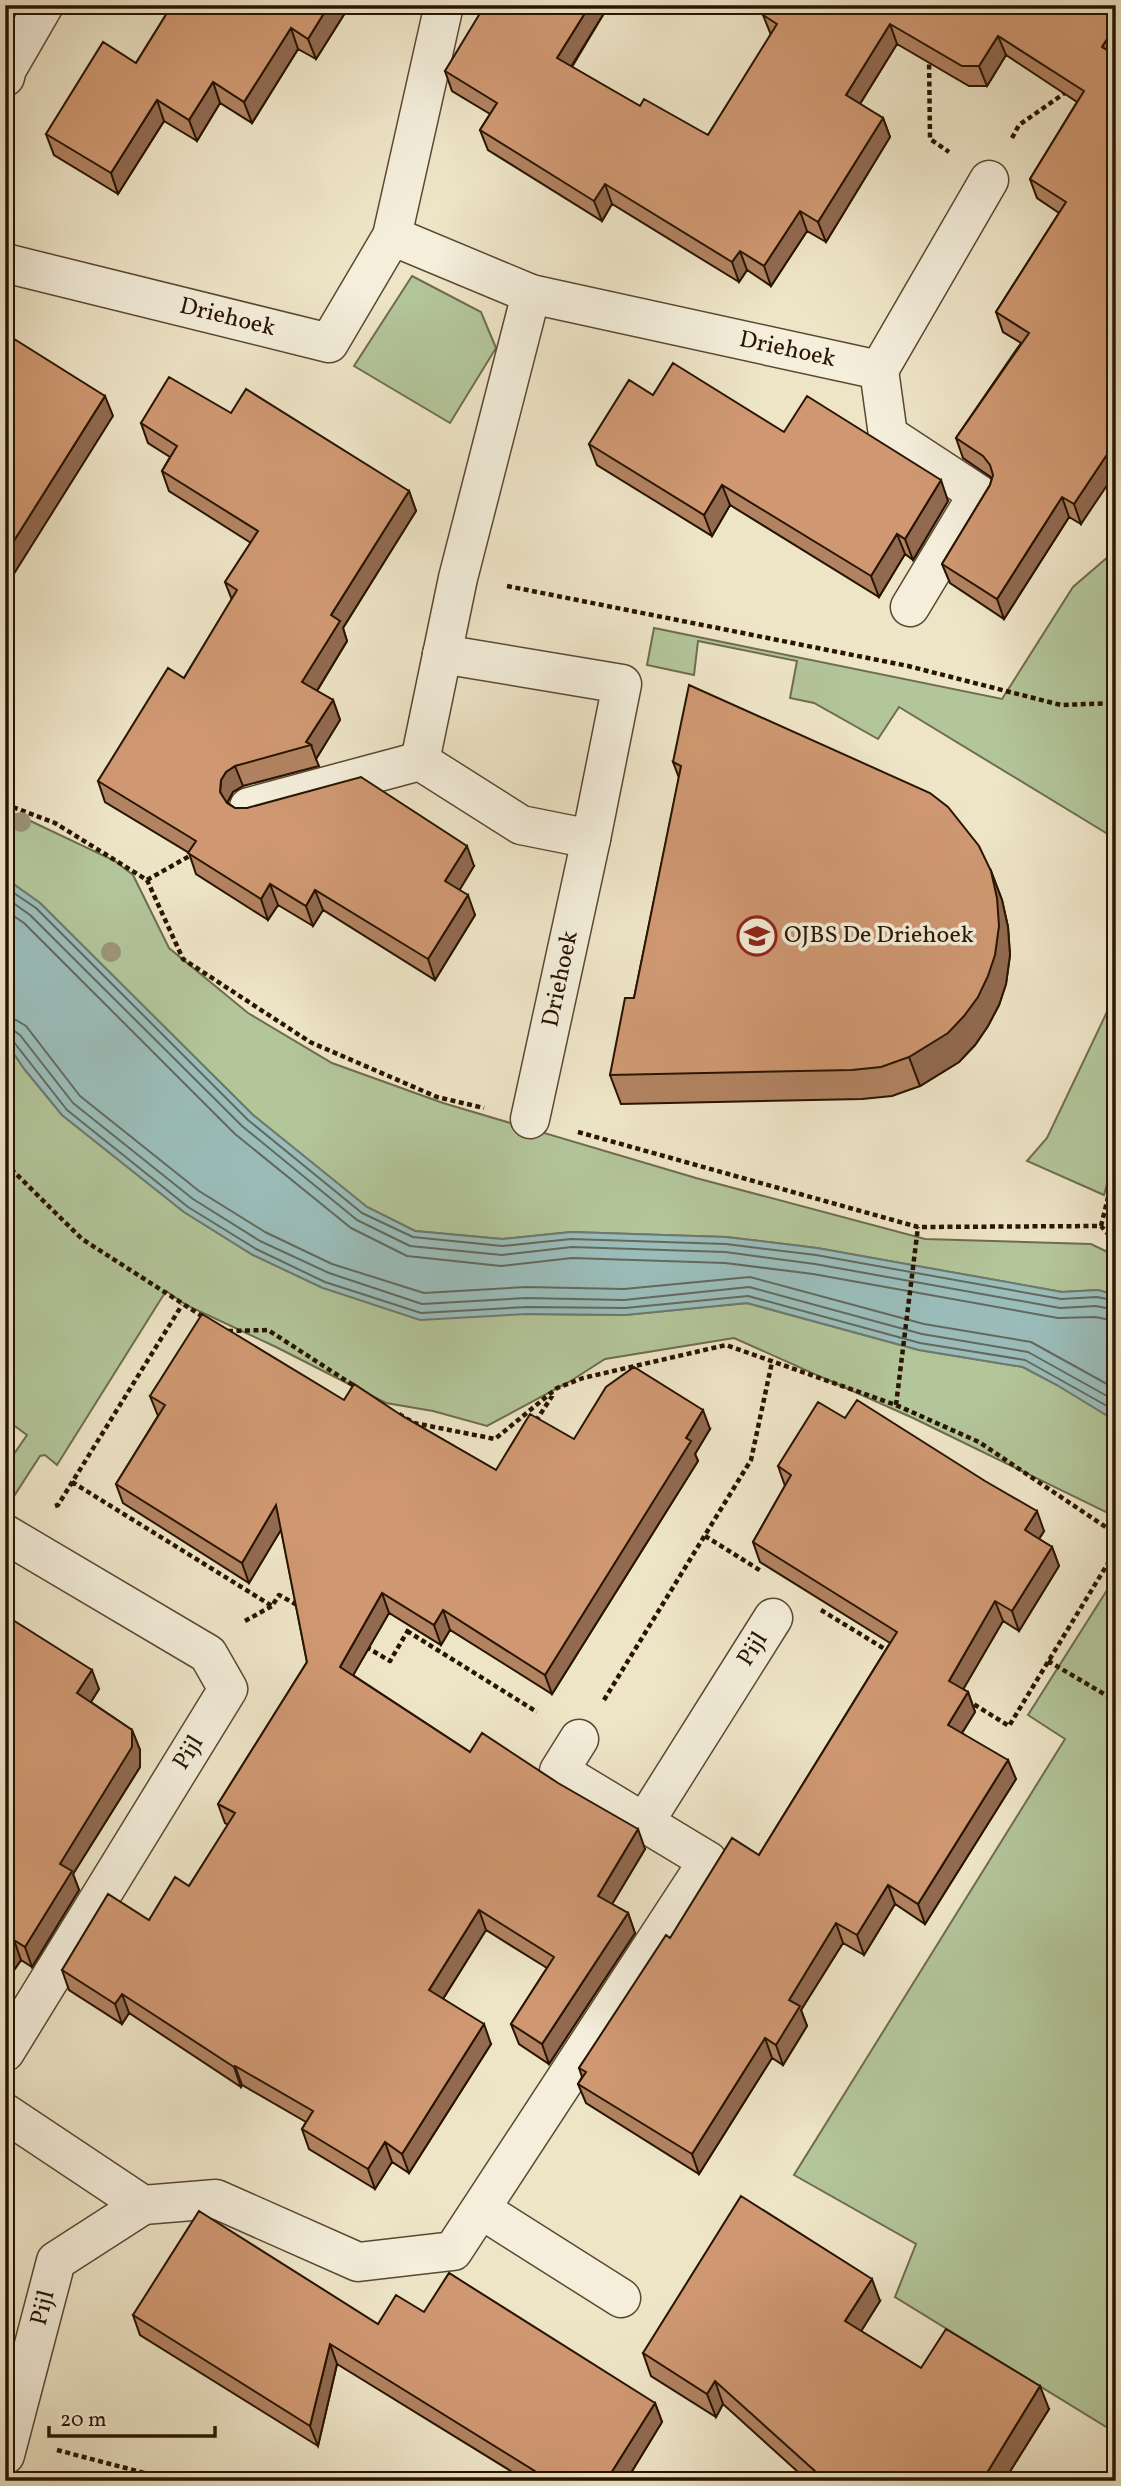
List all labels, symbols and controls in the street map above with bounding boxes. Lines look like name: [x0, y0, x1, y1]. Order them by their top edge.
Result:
street label: Driehoek: [176, 290, 279, 346]
street label: Driehoek: [736, 323, 839, 377]
school or university icon: OJBS De Driehoek: [736, 915, 778, 957]
place label: OJBS De Driehoek: [784, 919, 974, 953]
street label: Driehoek: [534, 928, 588, 1030]
street label: Pijl: [729, 1626, 777, 1673]
street label: Pijl: [165, 1729, 213, 1777]
street label: Pijl: [23, 2287, 65, 2329]
scale bar: [49, 2395, 215, 2439]
text: 20 m: [60, 2406, 106, 2435]

